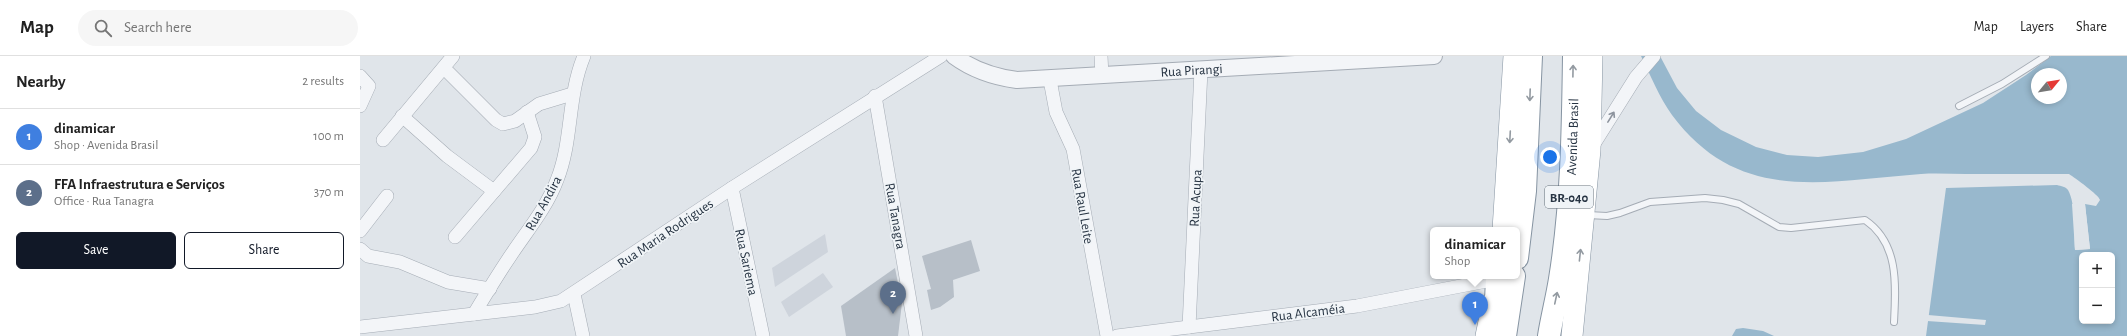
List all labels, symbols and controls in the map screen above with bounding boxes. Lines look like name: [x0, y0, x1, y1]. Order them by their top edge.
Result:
search box: [78, 10, 358, 46]
icon: search: [92, 17, 114, 39]
text: Map: [20, 18, 54, 37]
text: Search here: [124, 20, 192, 35]
text: Map: [1973, 20, 1998, 34]
text: Layers: [2020, 20, 2054, 34]
text: Share: [2076, 20, 2107, 34]
street label: Rua Pirangi: [1160, 62, 1223, 80]
one-way arrow: [1569, 65, 1577, 78]
north arrow: [2031, 68, 2067, 104]
text: Nearby: [16, 73, 66, 90]
text: 2 results: [302, 75, 344, 88]
one-way arrow: [1526, 88, 1533, 101]
street label: Avenida Brasil: [1565, 98, 1581, 176]
one-way arrow: [1607, 112, 1615, 123]
text: dinamicar: [54, 121, 115, 136]
text: 1: [27, 130, 31, 143]
text: 100 m: [313, 130, 344, 143]
one-way arrow: [1506, 130, 1513, 143]
text: Shop · Avenida Brasil: [54, 139, 158, 152]
your location: [1540, 147, 1560, 167]
street label: Rua Raul Leite: [1068, 167, 1096, 245]
street label: Rua Acupa: [1188, 169, 1205, 227]
street label: Rua Andira: [523, 173, 565, 233]
text: FFA Infraestrutura e Serviços: [54, 177, 225, 192]
street label: Rua Tanagra: [882, 182, 908, 251]
text: 2: [26, 186, 32, 199]
text: 370 m: [314, 186, 344, 199]
road number: BR-040: [1545, 186, 1593, 208]
text: Office · Rua Tanagra: [54, 195, 154, 208]
street label: Rua Maria Rodrigues: [615, 197, 716, 271]
street label: Rua Sariema: [732, 227, 760, 297]
popup: [1430, 227, 1520, 279]
button: Save: [16, 232, 176, 269]
button: Share: [184, 232, 344, 269]
text: dinamicar: [1445, 237, 1505, 252]
one-way arrow: [1576, 249, 1584, 262]
map controls: [2079, 252, 2115, 324]
button: +: [2079, 252, 2115, 288]
text: Shop: [1445, 255, 1470, 268]
pin: 2: [880, 281, 906, 314]
button: −: [2079, 288, 2115, 324]
pin: 1: [1462, 292, 1488, 325]
one-way arrow: [1553, 292, 1561, 305]
street label: Rua Alcaméia: [1271, 301, 1346, 324]

